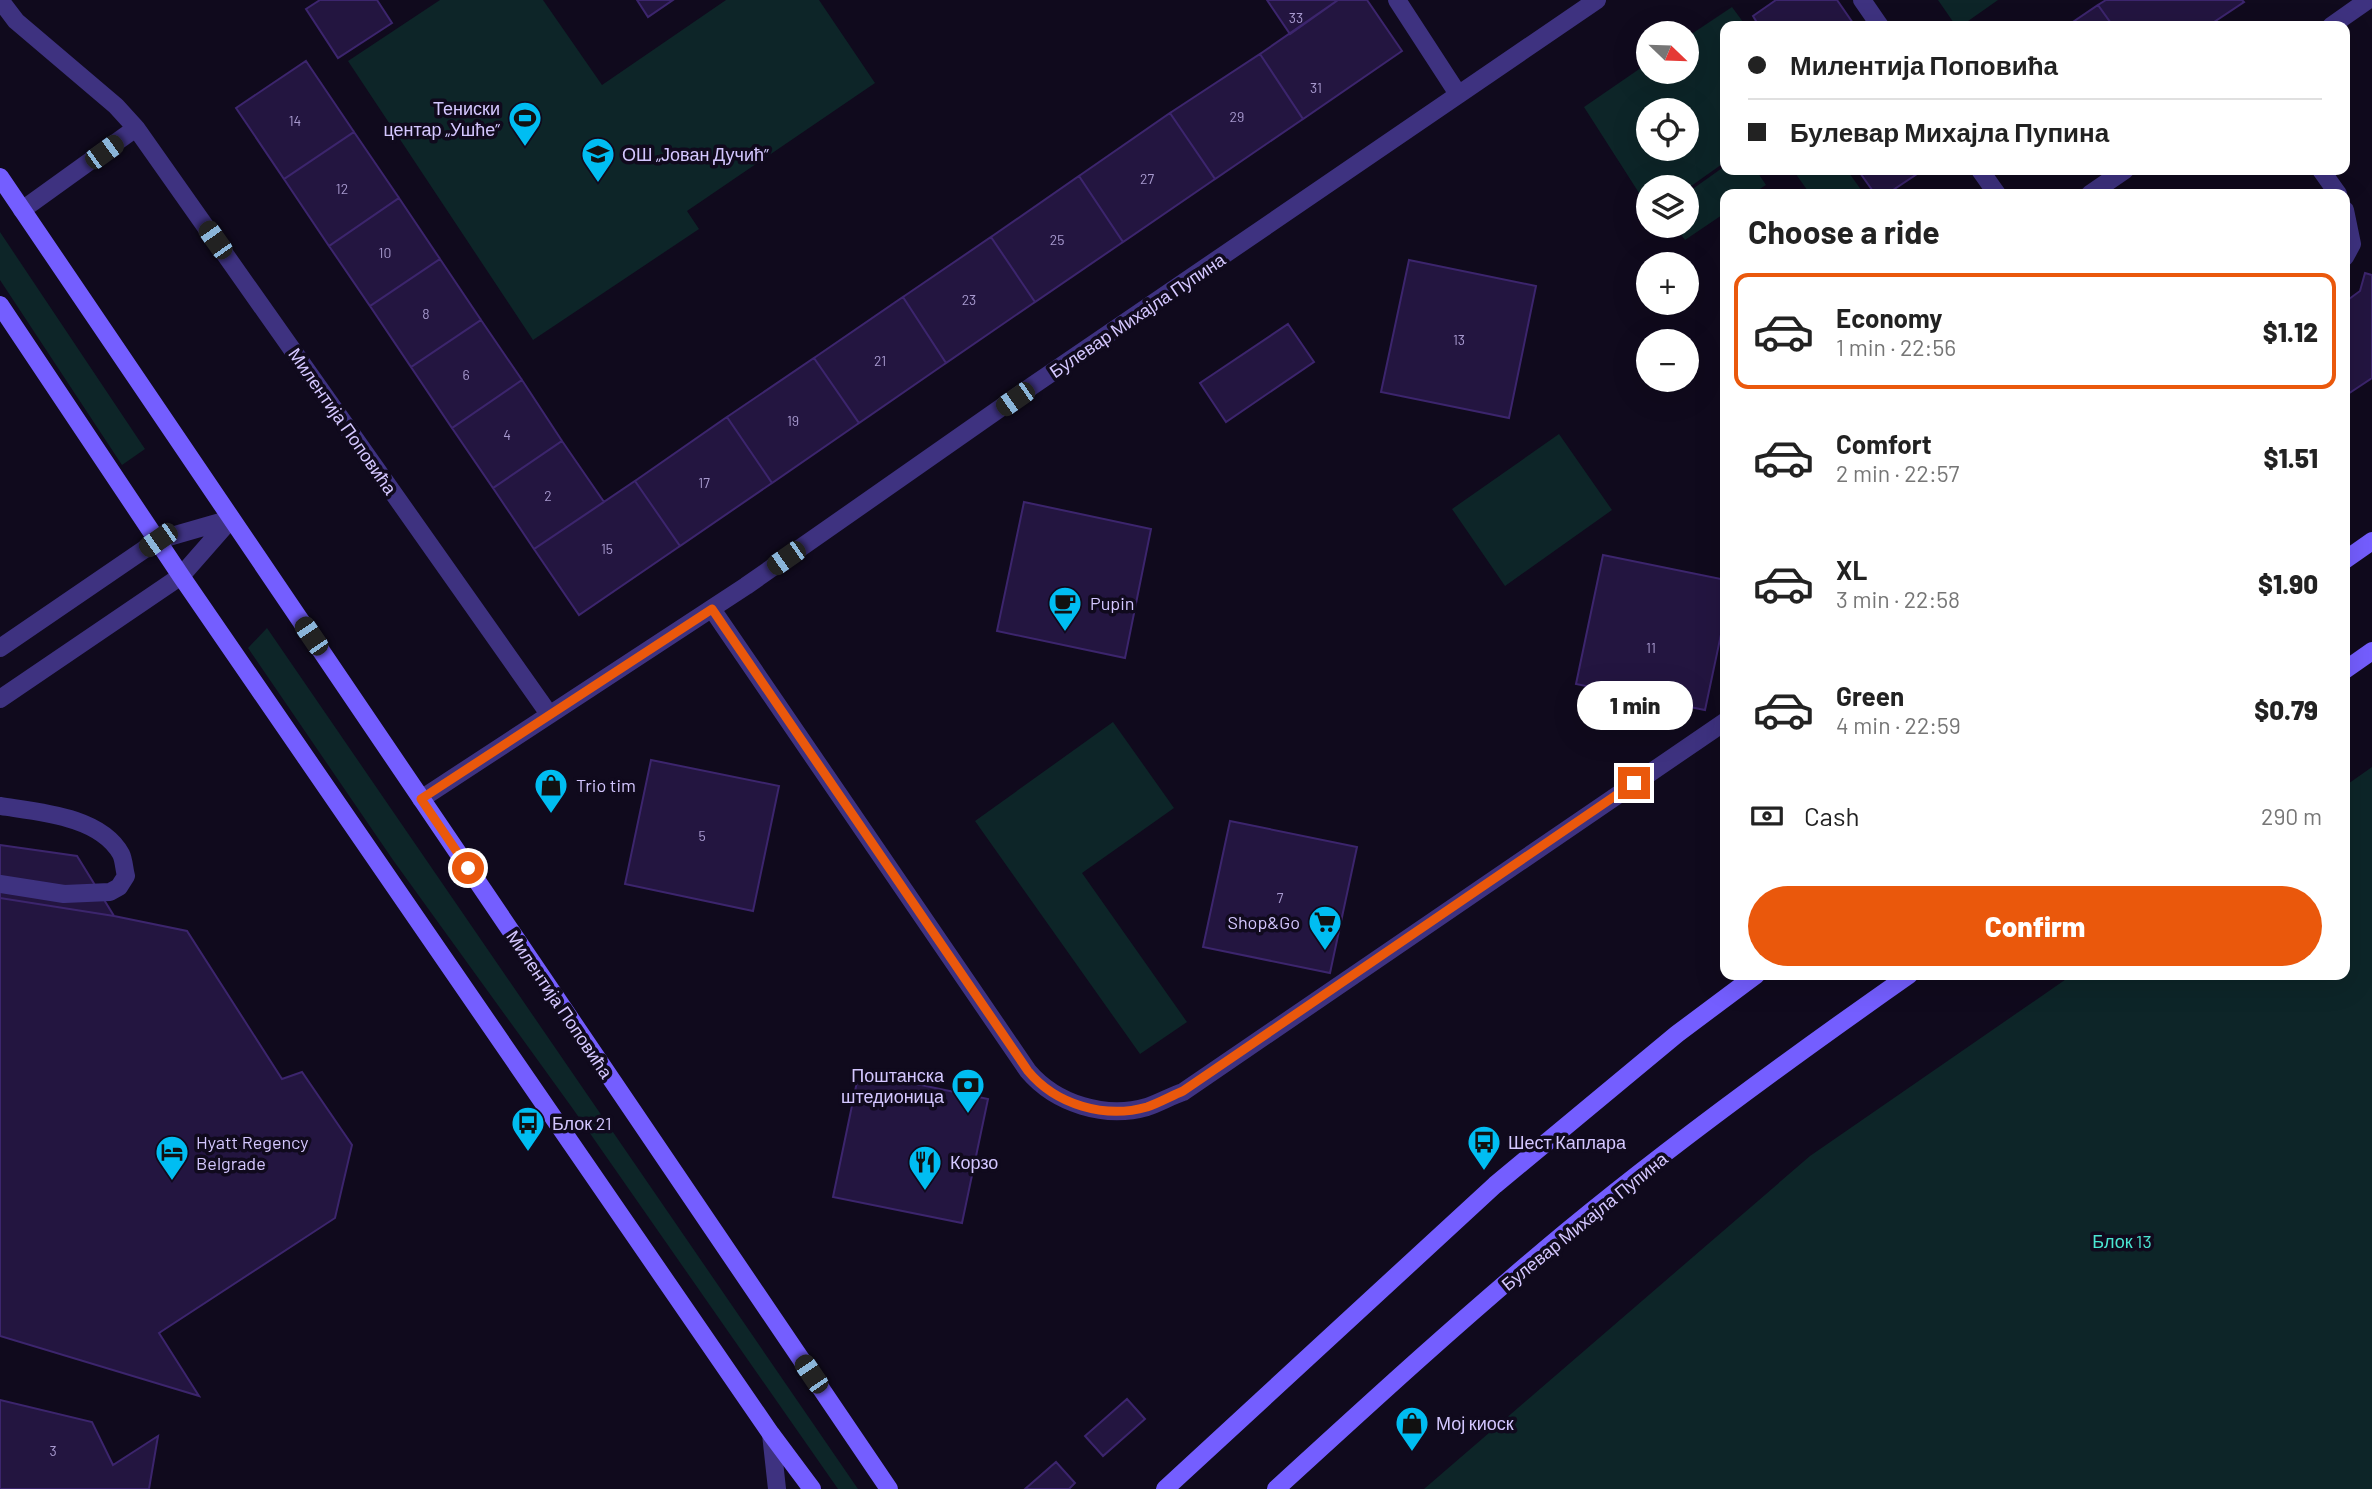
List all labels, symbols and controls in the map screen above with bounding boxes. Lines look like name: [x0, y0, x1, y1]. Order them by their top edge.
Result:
house number: 33: [1289, 9, 1303, 26]
north arrow: [1636, 21, 1699, 84]
map controls: [1636, 21, 1699, 392]
text: Милентија Поповића: [1790, 49, 2058, 80]
house number: 31: [1310, 79, 1322, 96]
place label: Тениски центар „Ушће”: [383, 97, 500, 140]
button: locate: [1636, 98, 1699, 161]
sports icon: Тениски центар „Ушће”: [506, 99, 544, 148]
house number: 29: [1230, 108, 1244, 125]
house number: 14: [289, 112, 301, 129]
text: Булевар Михајла Пупина: [1790, 116, 2109, 147]
car: [81, 131, 128, 173]
school or university icon: ОШ „Јован Дучић”: [579, 135, 617, 184]
place label: ОШ „Јован Дучић”: [622, 143, 769, 165]
house number: 27: [1140, 170, 1154, 187]
button: layers: [1636, 175, 1699, 238]
house number: 12: [336, 180, 348, 197]
text: Choose a ride: [1748, 212, 1940, 250]
car: [195, 217, 236, 263]
house number: 25: [1050, 231, 1064, 248]
house number: 10: [379, 244, 391, 261]
street label: Булевар Михајла Пупина: [1045, 247, 1230, 382]
button: +: [1636, 252, 1699, 315]
house number: 23: [962, 291, 976, 308]
icon: car: [1752, 300, 1815, 363]
text: Economy: [1836, 302, 1942, 333]
house number: 8: [422, 305, 430, 322]
text: $1.12: [2263, 316, 2318, 347]
button: −: [1636, 329, 1699, 392]
house number: 13: [1453, 331, 1465, 348]
text: 1 min · 22:56: [1836, 333, 1956, 361]
street label: Милентија Поповића: [284, 344, 402, 499]
house number: 21: [874, 352, 886, 369]
house number: 6: [462, 366, 470, 383]
car: [992, 378, 1039, 420]
house number: 19: [787, 412, 799, 429]
house number: 4: [503, 426, 511, 443]
icon: car: [1752, 426, 1815, 489]
text: Comfort: [1836, 428, 1932, 459]
text: $1.51: [2264, 442, 2318, 473]
text: 2 min · 22:57: [1836, 459, 1959, 487]
house number: 17: [698, 474, 710, 491]
house number: 2: [544, 487, 552, 504]
car: [135, 519, 182, 561]
car: [763, 537, 810, 579]
house number: 15: [601, 540, 613, 557]
icon: car: [1752, 552, 1815, 615]
text: XL: [1836, 554, 1867, 585]
text: $1.90: [2258, 568, 2318, 599]
cafe icon: Pupin: [1046, 584, 1084, 633]
text: 3 min · 22:58: [1836, 585, 1960, 613]
place label: Pupin: [1090, 592, 1135, 614]
car: [291, 613, 332, 659]
house number: 11: [1646, 639, 1656, 656]
icon: car: [1752, 678, 1815, 741]
text: Green: [1836, 680, 1904, 711]
callout: 1 min: [1576, 682, 1692, 730]
text: 1 min: [1610, 691, 1660, 719]
text: $0.79: [2254, 694, 2318, 725]
text: 4 min · 22:59: [1836, 711, 1961, 739]
shop icon: Trio tim: [532, 766, 570, 815]
route end: [1618, 767, 1650, 799]
place label: Trio tim: [576, 774, 636, 796]
icon: cash: [1748, 797, 1786, 835]
text: Cash: [1804, 800, 1859, 831]
text: 290 m: [2261, 802, 2322, 830]
house number: 5: [698, 827, 706, 844]
route start: [452, 852, 484, 884]
button: Confirm: [1748, 886, 2322, 966]
house number: 7: [1277, 889, 1284, 906]
supermarket icon: Shop&Go: [1306, 903, 1344, 952]
place label: Shop&Go: [1227, 911, 1300, 933]
street label: Милентија Поповића: [502, 926, 618, 1083]
place label: Поштанска штедионица: [841, 1064, 945, 1107]
bank icon: Поштанска штедионица: [949, 1066, 987, 1115]
bus stop icon: Блок 21: [509, 1104, 547, 1153]
place label: Блок 21: [552, 1112, 612, 1134]
bus stop icon: Шест Каплара: [1465, 1123, 1503, 1172]
place label: Hyatt Regency Belgrade: [196, 1131, 309, 1174]
place label: Шест Каплара: [1508, 1131, 1627, 1153]
hotel icon: Hyatt Regency Belgrade: [153, 1133, 191, 1182]
restaurant icon: Корзо: [906, 1143, 944, 1192]
street label: Булевар Михајла Пупина: [1497, 1147, 1672, 1295]
place label: Корзо: [950, 1151, 998, 1173]
park label: Блок 13: [2092, 1230, 2152, 1252]
car: [791, 1351, 832, 1397]
shop icon: Мој киоск: [1393, 1404, 1431, 1453]
place label: Мој киоск: [1436, 1412, 1514, 1434]
house number: 3: [49, 1442, 57, 1459]

